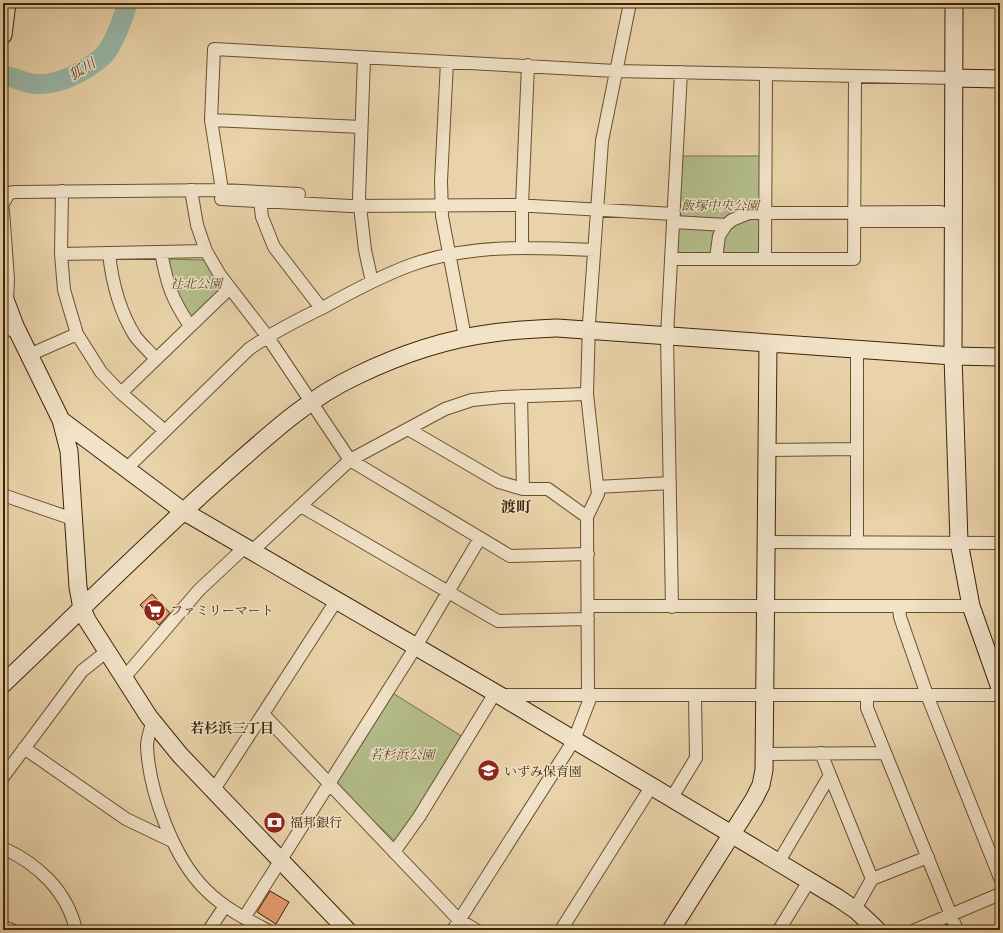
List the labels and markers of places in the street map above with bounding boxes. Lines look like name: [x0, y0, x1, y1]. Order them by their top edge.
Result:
supermarket icon: ファミリーマート: [142, 597, 168, 623]
place label: ファミリーマート: [170, 603, 274, 619]
school or university icon: いずみ保育園: [475, 758, 501, 784]
place label: いずみ保育園: [504, 764, 582, 780]
bank icon: 福邦銀行: [261, 809, 287, 835]
place label: 福邦銀行: [290, 815, 342, 831]

